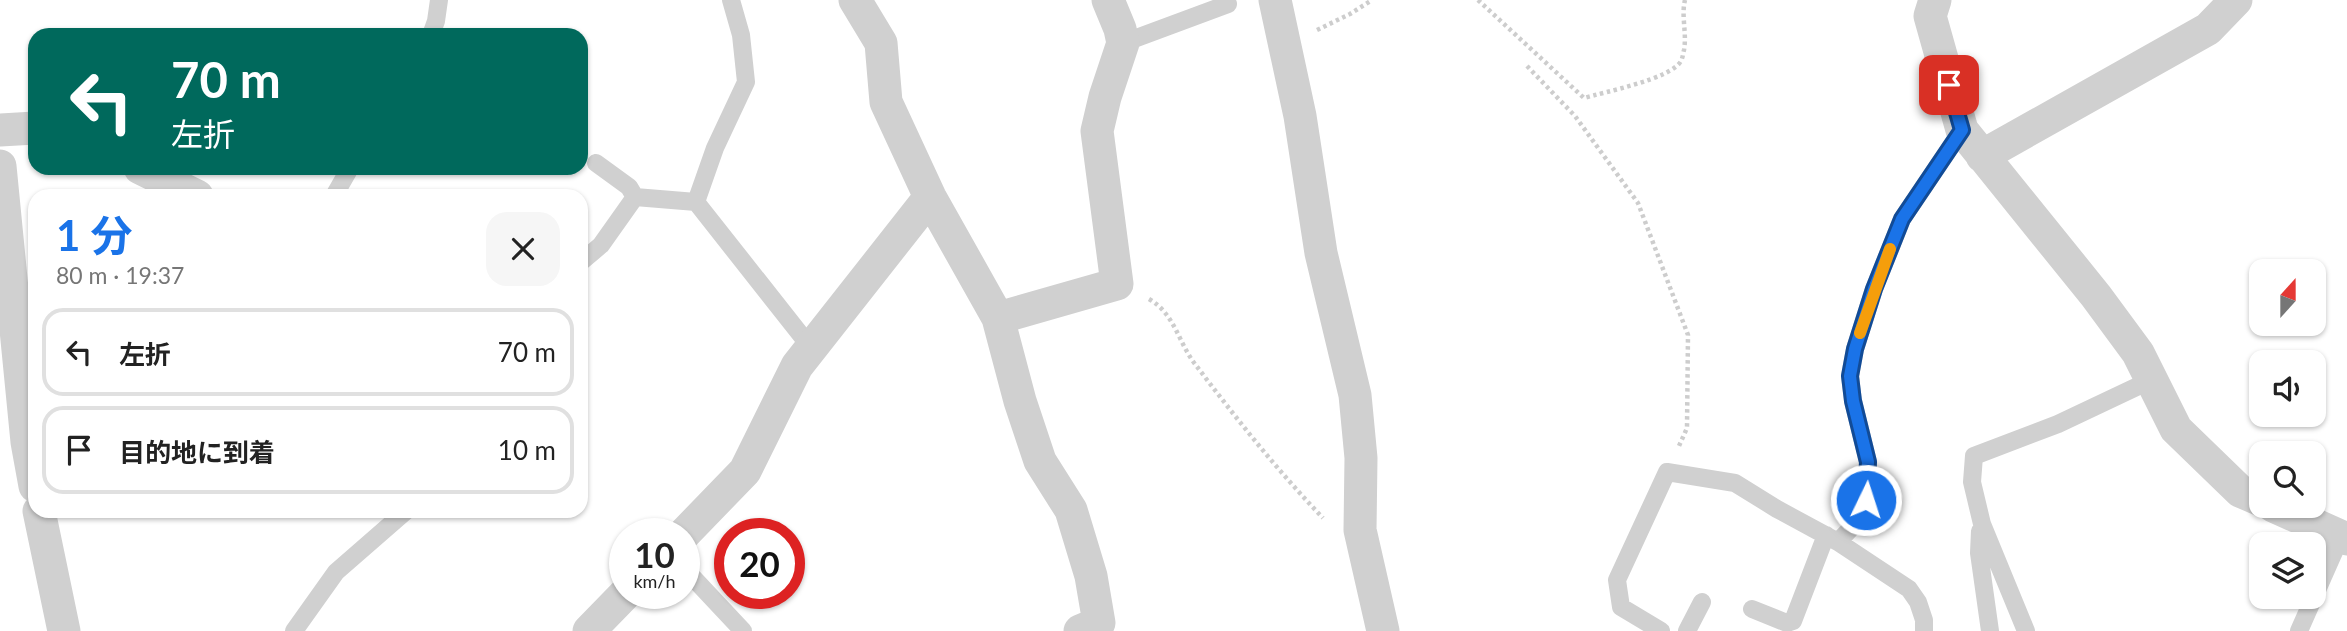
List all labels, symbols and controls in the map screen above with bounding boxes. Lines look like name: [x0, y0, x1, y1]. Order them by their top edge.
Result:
text: 70 m: [171, 50, 281, 108]
pin: [1919, 55, 1979, 115]
icon: left: [56, 56, 147, 147]
icon: arrive: [1930, 66, 1968, 104]
text: 左折: [171, 114, 235, 153]
text: 1 分: [56, 210, 133, 260]
button: close: [486, 212, 560, 286]
north arrow: [2249, 259, 2326, 336]
map controls: [2249, 259, 2326, 609]
text: 80 m · 19:37: [56, 261, 184, 289]
icon: left: [60, 333, 98, 371]
text: 70 m: [498, 336, 556, 368]
text: 左折: [119, 338, 171, 370]
button: sound: [2249, 350, 2326, 427]
icon: arrive: [60, 431, 98, 469]
text: 10 m: [498, 434, 556, 466]
text: 目的地に到着: [119, 436, 275, 468]
button: search: [2249, 441, 2326, 518]
position arrow: [1829, 463, 1903, 537]
speed limit sign: 20: [714, 518, 805, 609]
button: layers: [2249, 532, 2326, 609]
text: 10: [634, 533, 675, 575]
text: km/h: [633, 570, 676, 592]

